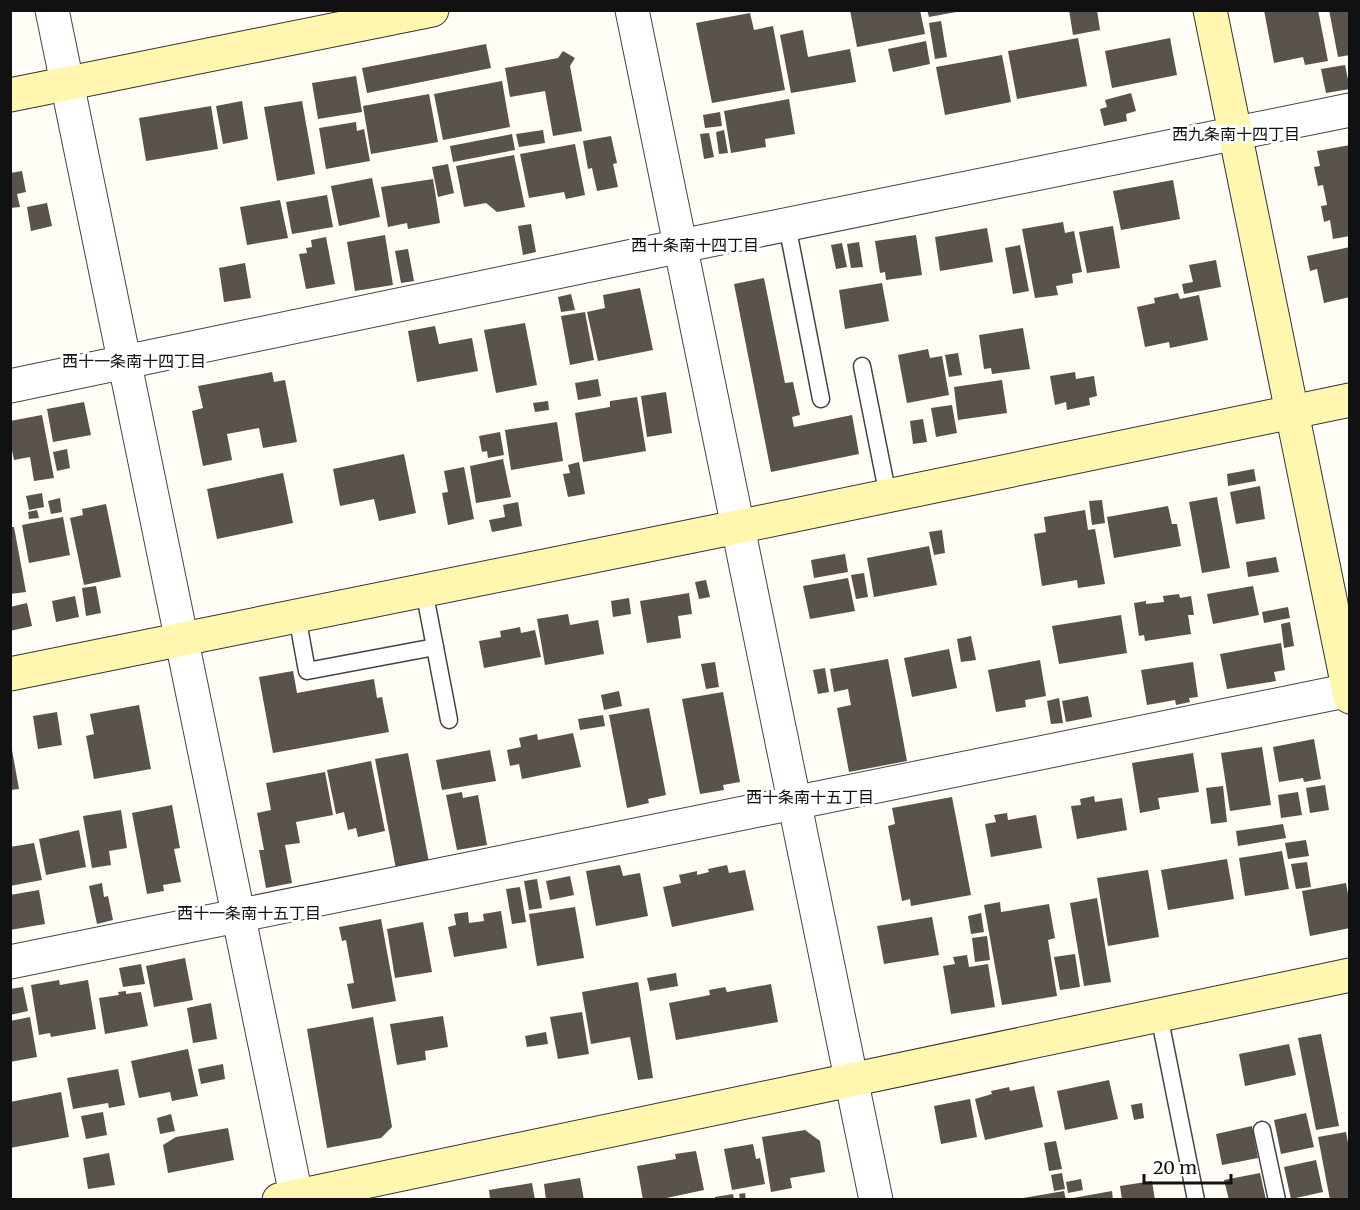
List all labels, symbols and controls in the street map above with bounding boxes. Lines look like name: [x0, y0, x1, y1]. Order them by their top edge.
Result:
district label: 西九条南十四丁目: [1172, 124, 1300, 144]
district label: 西十条南十四丁目: [631, 235, 759, 255]
district label: 西十一条南十四丁目: [62, 351, 206, 371]
district label: 西十条南十五丁目: [746, 787, 874, 807]
district label: 西十一条南十五丁目: [177, 903, 321, 923]
scale bar: [1144, 1147, 1231, 1185]
text: 20 m: [1153, 1156, 1197, 1179]

